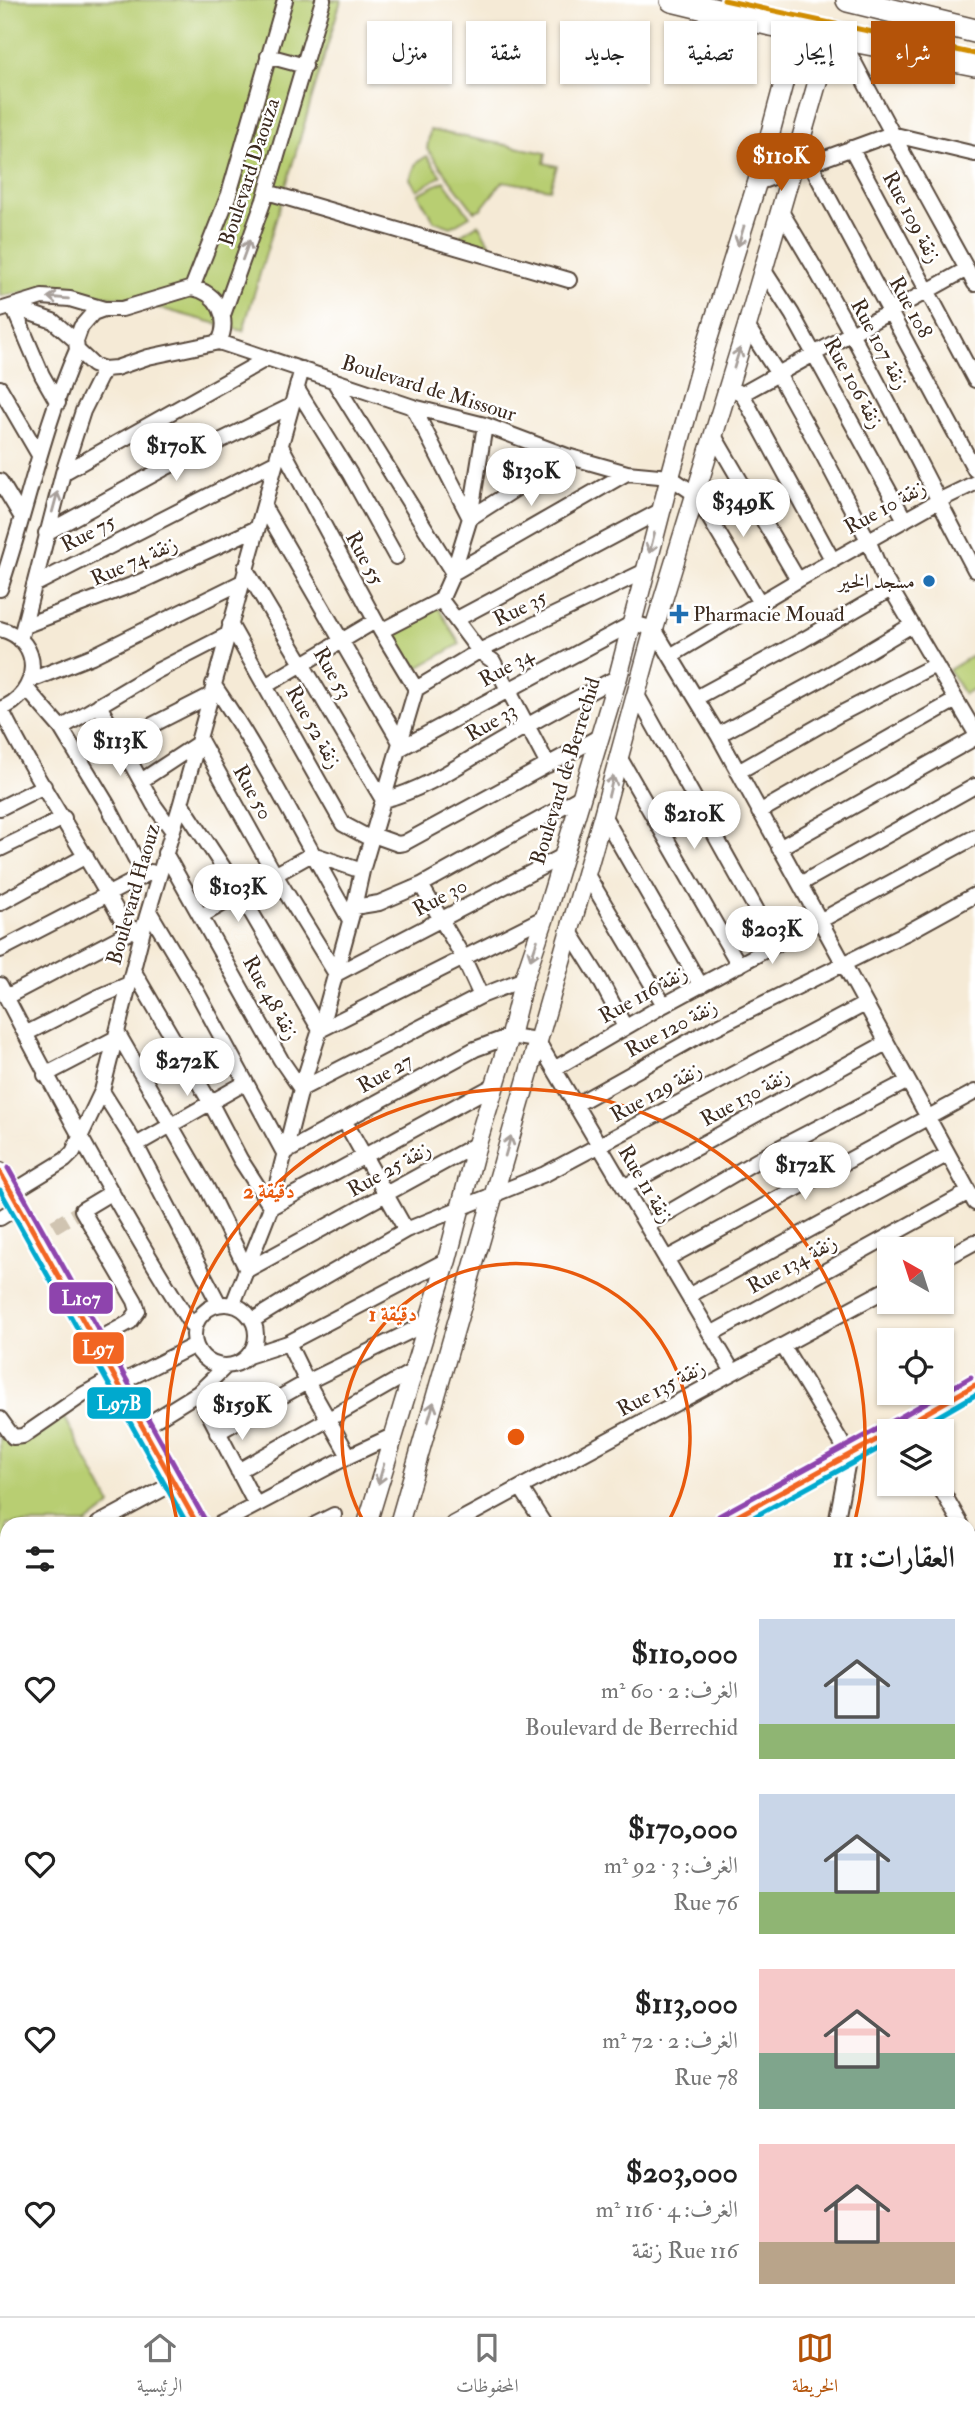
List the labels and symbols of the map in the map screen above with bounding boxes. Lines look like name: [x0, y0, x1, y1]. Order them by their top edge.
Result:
street label: Boulevard Daouza: [213, 94, 286, 250]
pin: $110K: [732, 134, 830, 193]
street label: Rue 109 زنقة: [876, 167, 947, 268]
one-way arrow: [733, 225, 746, 247]
one-way arrow: [241, 240, 253, 262]
street label: Rue 108: [883, 271, 939, 343]
one-way arrow: [47, 291, 70, 304]
street label: Rue 107 زنقة: [844, 294, 915, 394]
street label: Rue 106 زنقة: [817, 333, 890, 434]
one-way arrow: [731, 348, 744, 370]
street label: Boulevard de Missour: [338, 349, 520, 428]
pin: $170K: [127, 424, 225, 483]
pin: $130K: [482, 448, 580, 508]
street label: Rue 10 زنقة: [839, 474, 931, 541]
pin: $349K: [694, 480, 792, 539]
one-way arrow: [49, 491, 62, 513]
street label: Rue 75: [56, 508, 121, 559]
street label: Rue 55: [339, 527, 390, 591]
street label: Rue 74 زنقة: [87, 530, 182, 592]
one-way arrow: [645, 531, 658, 554]
place label: مسجد الخير: [836, 568, 915, 595]
marker: مسجد الخير: [921, 573, 937, 589]
street label: Rue 35: [489, 584, 552, 633]
place label: Pharmacie Mouad: [693, 601, 845, 628]
marker: Pharmacie Mouad: [671, 606, 687, 622]
street label: Rue 34: [474, 641, 540, 693]
street label: Rue 53: [307, 642, 358, 704]
street label: Boulevard de Berrechid: [524, 674, 607, 868]
street label: Rue 52 زنقة: [280, 681, 348, 774]
street label: Rue 33: [461, 697, 522, 748]
pin: $113K: [71, 718, 169, 778]
street label: Rue 50: [227, 760, 279, 824]
one-way arrow: [605, 775, 618, 798]
pin: $210K: [645, 792, 743, 851]
street label: Boulevard Haouz: [100, 820, 167, 968]
pin: $103K: [189, 864, 287, 924]
street label: Rue 30: [408, 872, 472, 923]
pin: $203K: [723, 906, 821, 966]
one-way arrow: [527, 938, 539, 960]
street label: Rue 48 زنقة: [236, 951, 305, 1045]
street label: Rue 116 زنقة: [594, 959, 692, 1030]
street label: Rue 120 زنقة: [621, 993, 722, 1064]
pin: $272K: [138, 1038, 236, 1098]
street label: Rue 27: [353, 1047, 418, 1100]
street label: Rue 129 زنقة: [606, 1056, 707, 1129]
street label: Rue 130 زنقة: [696, 1062, 795, 1133]
street label: Rue 25 زنقة: [343, 1135, 436, 1203]
one-way arrow: [502, 1135, 515, 1157]
street label: Rue 11 زنقة: [612, 1140, 679, 1228]
pin: $172K: [756, 1142, 854, 1202]
text: 2 دقيقة: [243, 1178, 295, 1205]
street label: Rue 134 زنقة: [743, 1229, 842, 1300]
north arrow: [877, 1237, 954, 1314]
line badge: L107: [48, 1281, 114, 1315]
text: L107: [62, 1287, 101, 1311]
text: 1 دقيقة: [369, 1301, 417, 1328]
line badge: L97: [72, 1331, 125, 1365]
text: L97: [82, 1337, 114, 1361]
street label: Rue 135 زنقة: [612, 1354, 710, 1423]
pin: $159K: [193, 1382, 291, 1442]
line badge: L97B: [86, 1386, 152, 1420]
text: L97B: [97, 1392, 141, 1416]
one-way arrow: [426, 1401, 439, 1423]
centre of rings: [504, 1425, 528, 1449]
one-way arrow: [374, 1462, 387, 1484]

